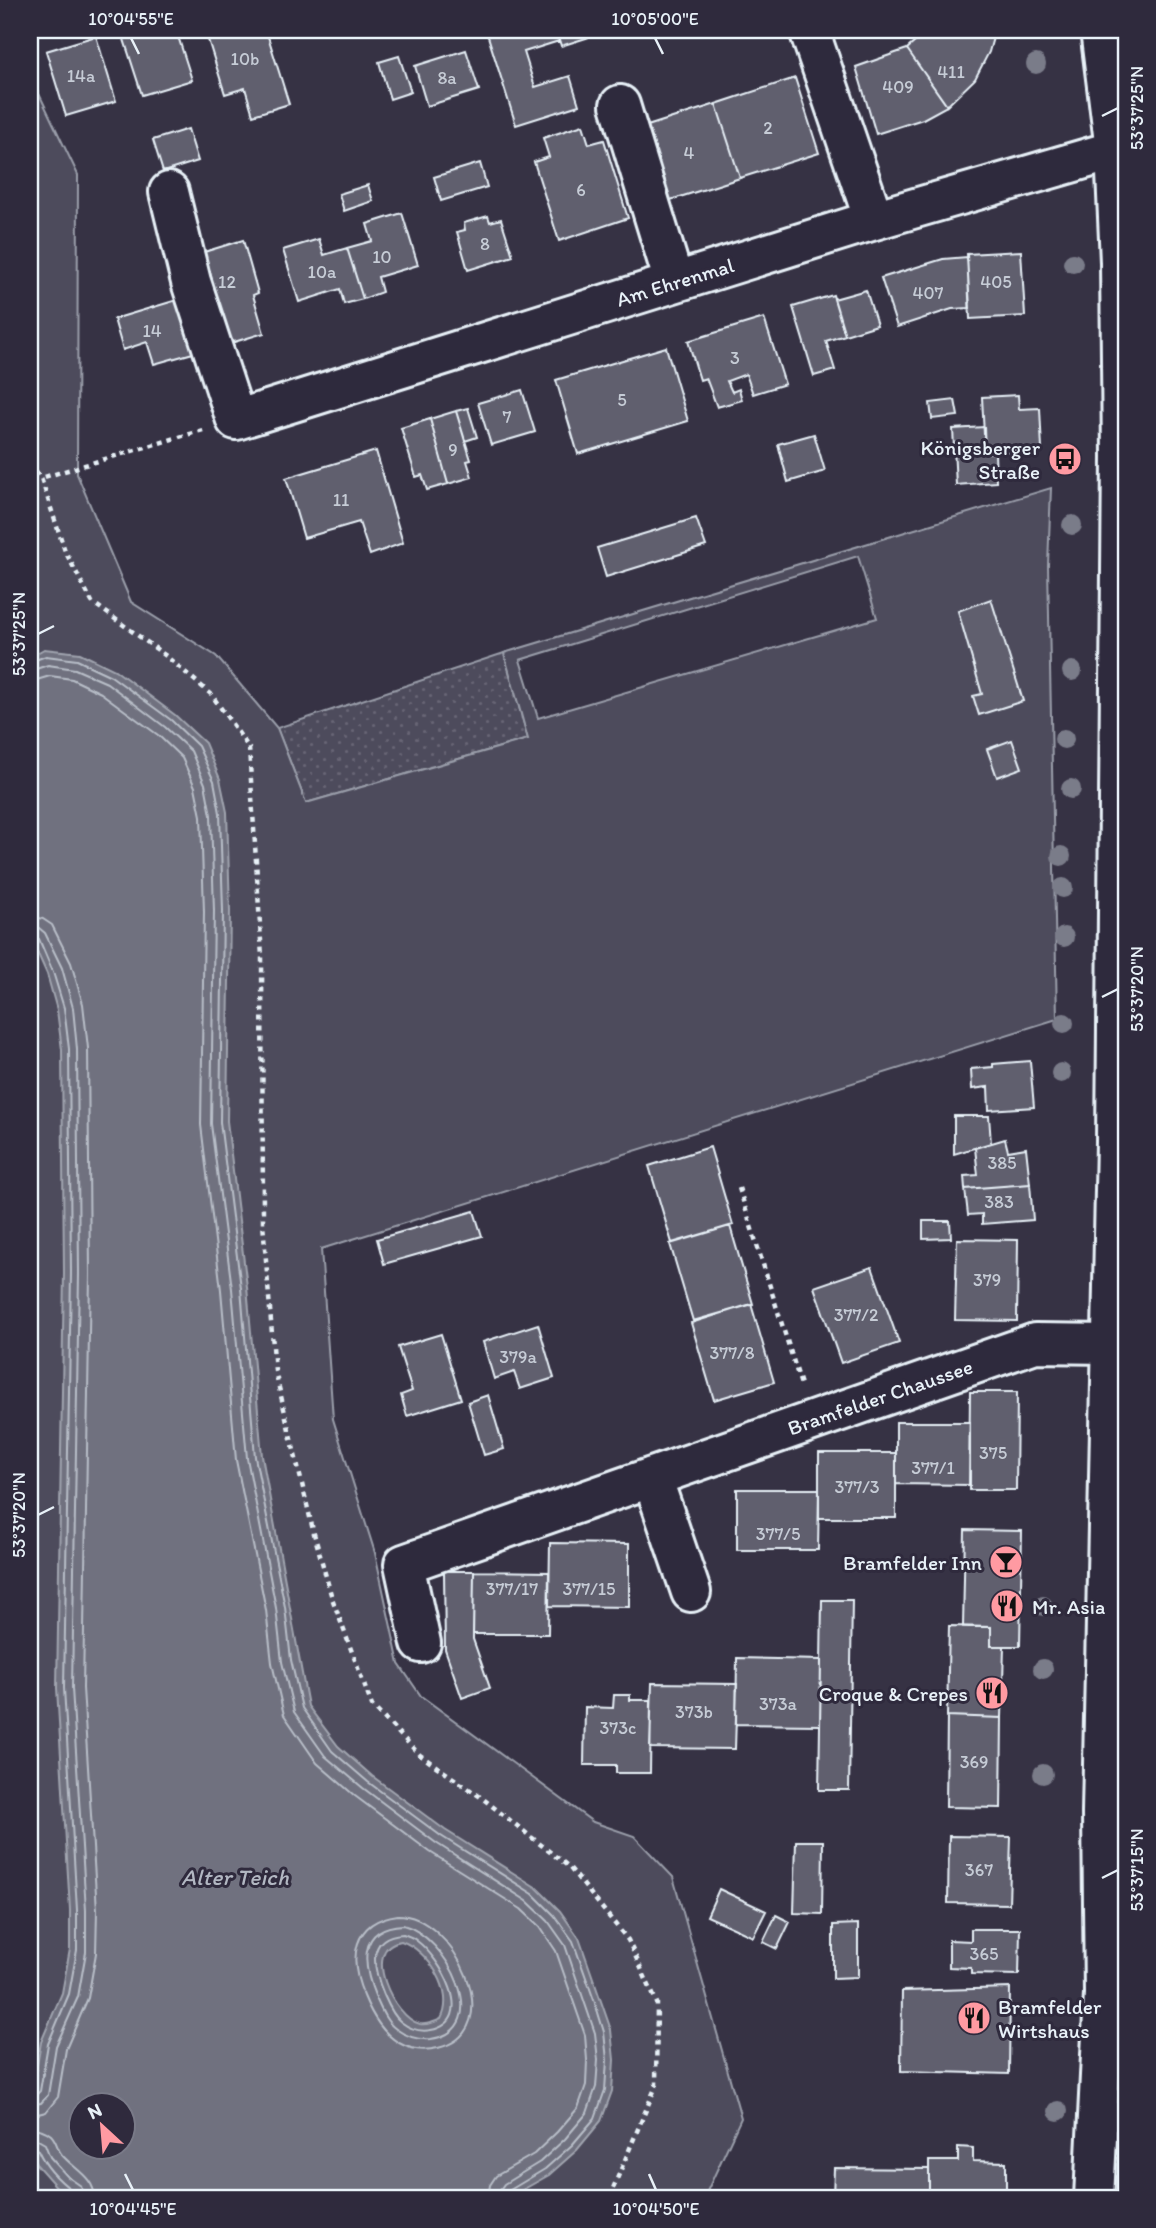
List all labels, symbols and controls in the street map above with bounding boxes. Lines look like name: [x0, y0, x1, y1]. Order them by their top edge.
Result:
text: 10°04'55"E: [88, 8, 174, 30]
text: 10°05'00"E: [611, 8, 699, 30]
house number: 10b: [231, 48, 259, 70]
house number: 411: [937, 61, 965, 83]
house number: 14a: [67, 65, 96, 87]
text: 53°37'25"N: [1126, 66, 1148, 150]
house number: 8a: [437, 67, 457, 89]
house number: 409: [882, 76, 914, 98]
house number: 2: [763, 117, 773, 139]
house number: 4: [684, 142, 695, 164]
house number: 6: [576, 179, 586, 201]
house number: 8: [480, 233, 490, 255]
house number: 10: [372, 246, 392, 268]
street label: Am Ehrenmal: [613, 252, 737, 312]
house number: 10a: [308, 261, 337, 283]
house number: 12: [218, 271, 236, 293]
house number: 405: [980, 271, 1012, 293]
house number: 407: [913, 282, 943, 304]
house number: 14: [142, 320, 162, 342]
house number: 3: [730, 347, 740, 369]
house number: 5: [617, 389, 627, 411]
house number: 7: [503, 406, 512, 428]
place label: Königsberger Straße: [921, 435, 1041, 484]
house number: 9: [448, 439, 458, 461]
bus stop icon: Königsberger Straße: [1046, 440, 1084, 478]
house number: 11: [333, 489, 349, 511]
text: 53°37'25"N: [8, 592, 30, 676]
text: 53°37'20"N: [1126, 946, 1148, 1032]
house number: 385: [987, 1152, 1017, 1174]
house number: 383: [984, 1191, 1014, 1213]
house number: 379: [973, 1269, 1001, 1291]
house number: 377/2: [834, 1304, 879, 1326]
house number: 377/8: [709, 1342, 755, 1364]
house number: 379a: [499, 1346, 537, 1368]
street label: Bramfelder Chaussee: [784, 1354, 976, 1440]
house number: 375: [979, 1442, 1007, 1464]
house number: 377/1: [911, 1457, 955, 1479]
text: 53°37'20"N: [8, 1472, 30, 1558]
house number: 377/3: [834, 1476, 880, 1498]
house number: 377/5: [756, 1523, 800, 1545]
bar icon: Bramfelder Inn: [987, 1543, 1025, 1581]
place label: Bramfelder Inn: [843, 1550, 982, 1575]
house number: 377/17: [486, 1578, 538, 1600]
house number: 377/15: [562, 1578, 616, 1600]
restaurant icon: Mr. Asia: [988, 1587, 1026, 1625]
place label: Mr. Asia: [1032, 1594, 1105, 1619]
restaurant icon: Croque & Crepes: [973, 1674, 1011, 1712]
place label: Croque & Crepes: [819, 1681, 968, 1706]
house number: 373a: [759, 1693, 798, 1715]
house number: 373b: [675, 1701, 713, 1723]
house number: 373c: [600, 1717, 637, 1739]
house number: 369: [960, 1751, 988, 1773]
text: 53°37'15"N: [1126, 1828, 1148, 1912]
house number: 367: [965, 1859, 993, 1881]
water label: Alter Teich: [181, 1863, 289, 1891]
house number: 365: [970, 1943, 998, 1965]
place label: Bramfelder Wirtshaus: [998, 1994, 1102, 2043]
restaurant icon: Bramfelder Wirtshaus: [955, 1999, 993, 2037]
north arrow: [66, 2092, 136, 2162]
text: N: [84, 2098, 106, 2124]
text: 10°04'45"E: [90, 2198, 176, 2220]
text: 10°04'50"E: [612, 2198, 700, 2220]

